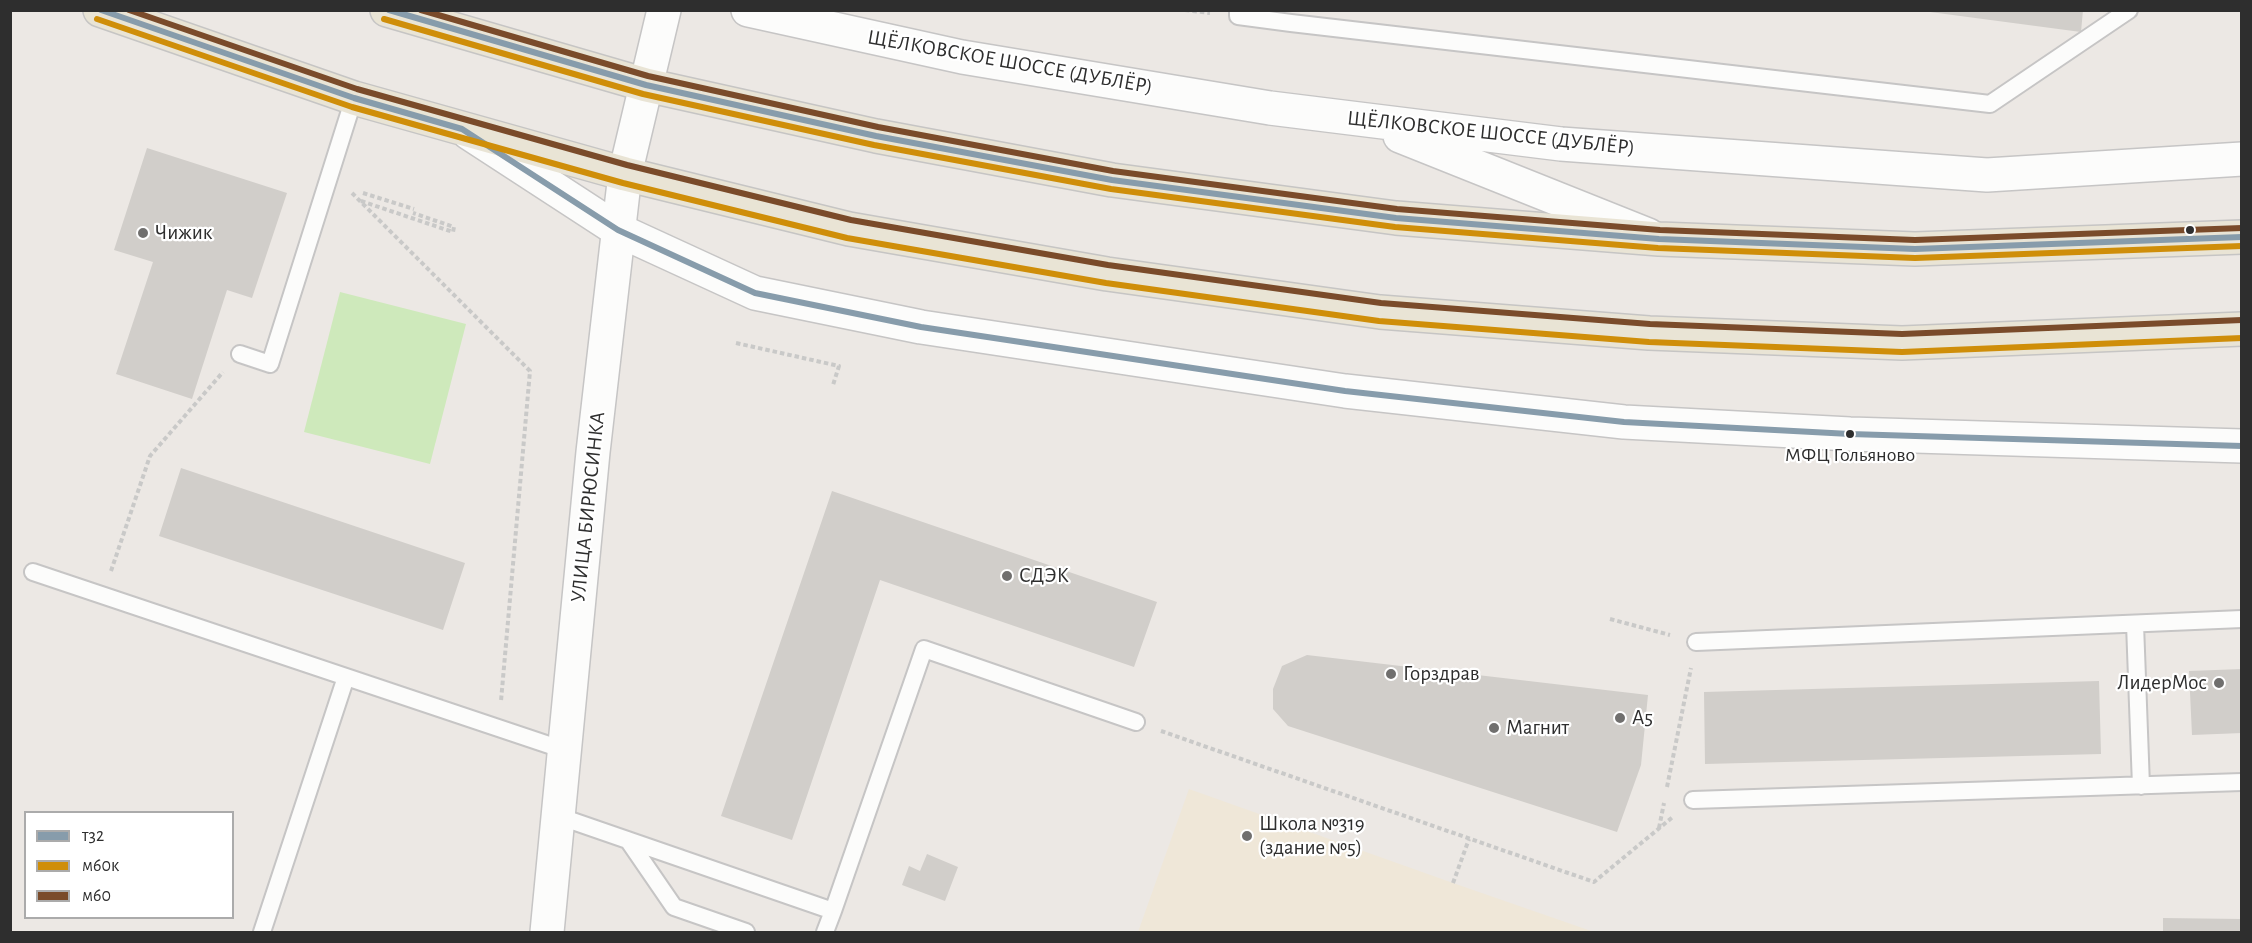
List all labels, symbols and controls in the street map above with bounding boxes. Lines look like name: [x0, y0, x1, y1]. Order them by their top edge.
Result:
street label: ЩЁЛКОВСКОЕ ШОССЕ (ДУБЛЁР): [865, 24, 1155, 100]
street label: ЩЁЛКОВСКОЕ ШОССЕ (ДУБЛЁР): [1346, 105, 1636, 161]
place label: Чижик: [155, 220, 212, 246]
unlabelled marker: [2184, 224, 2196, 236]
marker: Чижик: [136, 226, 150, 240]
street label: УЛИЦА БИРЮСИНКА: [565, 410, 611, 604]
marker: МФЦ Гольяново: [1844, 428, 1856, 440]
place label: МФЦ Гольяново: [1785, 443, 1915, 467]
place label: СДЭК: [1019, 563, 1069, 589]
marker: СДЭК: [1000, 569, 1014, 583]
place label: Горздрав: [1403, 661, 1480, 687]
marker: Горздрав: [1384, 667, 1398, 681]
place label: ЛидерМос: [2117, 670, 2207, 696]
marker: ЛидерМос: [2212, 676, 2226, 690]
place label: А5: [1632, 705, 1653, 731]
marker: А5: [1613, 711, 1627, 725]
place label: Магнит: [1506, 715, 1569, 741]
marker: Магнит: [1487, 721, 1501, 735]
legend: [24, 811, 234, 919]
place label: Школа №319 (здание №5): [1259, 811, 1365, 861]
text: т32: [82, 827, 104, 845]
marker: Школа №319 (здание №5): [1240, 829, 1254, 843]
text: м60к: [82, 857, 119, 875]
text: м60: [82, 887, 111, 905]

